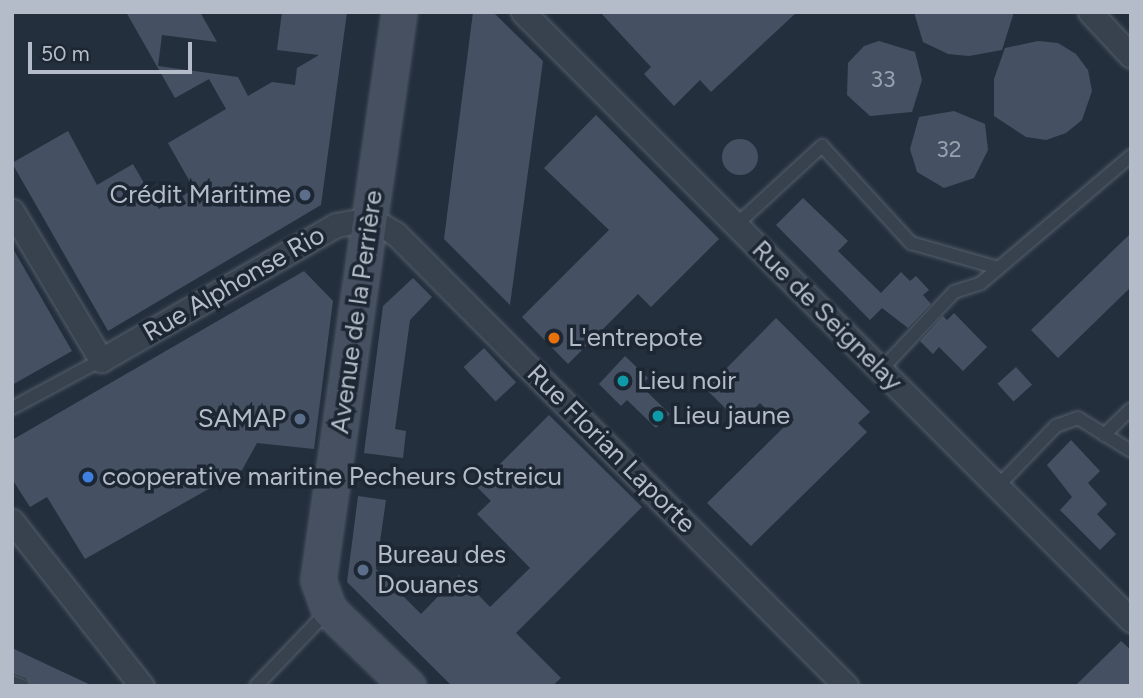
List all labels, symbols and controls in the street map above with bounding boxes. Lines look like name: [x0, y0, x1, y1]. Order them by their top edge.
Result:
scale bar: [32, 28, 196, 72]
text: 50 m: [41, 41, 90, 66]
house number: 33: [870, 65, 896, 93]
house number: 32: [936, 135, 962, 163]
place label: Crédit Maritime: [109, 179, 291, 211]
marker: Crédit Maritime: [297, 187, 313, 203]
street label: Avenue de la Perrière: [324, 188, 390, 436]
street label: Rue Alphonse Rio: [138, 219, 330, 349]
street label: Rue de Seignelay: [745, 234, 909, 398]
place label: L'entrepote: [568, 322, 703, 354]
marker: L'entrepote: [546, 330, 562, 346]
street label: Rue Florian Laporte: [520, 358, 702, 540]
place label: Lieu noir: [637, 365, 736, 397]
marker: Lieu noir: [615, 373, 631, 389]
place label: Lieu jaune: [672, 400, 790, 432]
place label: SAMAP: [198, 403, 286, 435]
marker: Lieu jaune: [650, 408, 666, 424]
marker: SAMAP: [292, 411, 308, 427]
place label: cooperative maritine Pecheurs Ostreicu: [102, 461, 562, 493]
marker: cooperative maritine Pecheurs Ostreicu: [80, 469, 96, 485]
place label: Bureau des Douanes: [377, 539, 506, 600]
marker: Bureau des Douanes: [355, 562, 371, 578]

